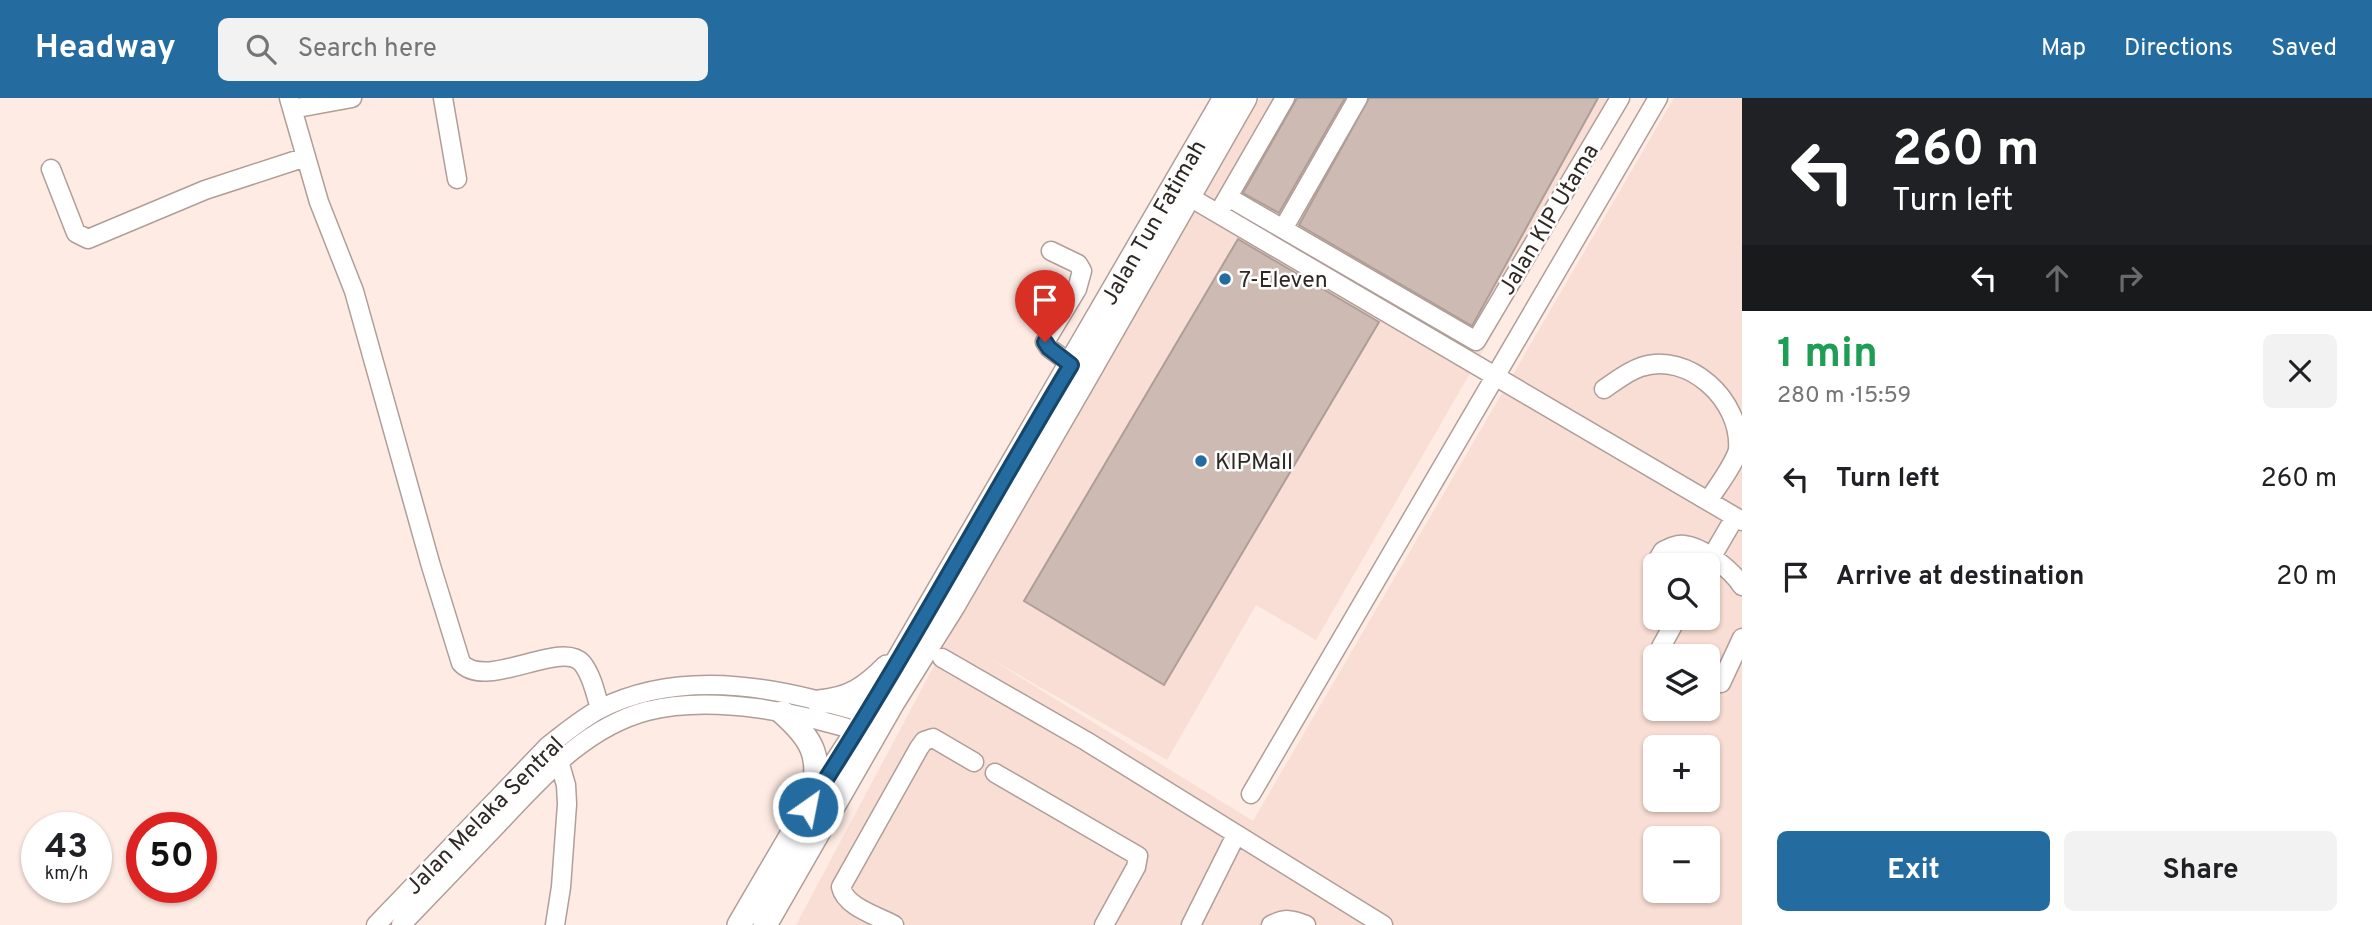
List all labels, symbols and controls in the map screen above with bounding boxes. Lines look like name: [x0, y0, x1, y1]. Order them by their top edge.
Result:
search box: [218, 18, 708, 81]
text: Headway: [35, 28, 176, 70]
icon: search: [242, 30, 280, 68]
text: Search here: [298, 33, 437, 66]
text: Map: [2041, 34, 2086, 64]
text: Directions: [2124, 34, 2233, 64]
text: Saved: [2271, 34, 2337, 64]
text: 260 m: [1892, 121, 2039, 183]
icon: left: [1777, 126, 1868, 217]
street label: Jalan Tun Fatimah: [1096, 135, 1214, 311]
street label: Jalan KIP Utama: [1494, 139, 1607, 301]
text: Turn left: [1892, 182, 2013, 222]
icon: left: [1965, 259, 2003, 297]
icon: ahead: [2038, 259, 2076, 297]
icon: right: [2111, 259, 2149, 297]
place label: 7-Eleven: [1239, 267, 1328, 296]
pin: [1015, 270, 1075, 342]
marker: 7-Eleven: [1217, 271, 1233, 287]
icon: arrive: [1026, 281, 1064, 319]
text: 1 min: [1777, 329, 1878, 382]
button: close: [2263, 334, 2337, 408]
text: 280 m · 15:59: [1777, 382, 1911, 411]
place label: KIPMall: [1215, 449, 1293, 478]
marker: KIPMall: [1193, 453, 1209, 469]
icon: left: [1777, 460, 1815, 498]
text: Turn left: [1836, 463, 1940, 496]
text: 260 m: [2261, 463, 2337, 496]
map controls: [1643, 553, 1720, 903]
button: search: [1643, 553, 1720, 630]
icon: arrive: [1777, 558, 1815, 596]
text: Arrive at destination: [1836, 561, 2084, 594]
text: 20 m: [2276, 561, 2337, 594]
button: layers: [1643, 644, 1720, 721]
street label: Jalan Melaka Sentral: [400, 731, 571, 902]
button: +: [1643, 735, 1720, 812]
position arrow: [771, 770, 845, 844]
speed limit sign: 50: [126, 812, 217, 903]
text: 43: [45, 826, 88, 870]
button: −: [1643, 826, 1720, 903]
button: Exit: [1777, 831, 2050, 911]
button: Share: [2064, 831, 2337, 911]
text: km/h: [45, 863, 88, 886]

